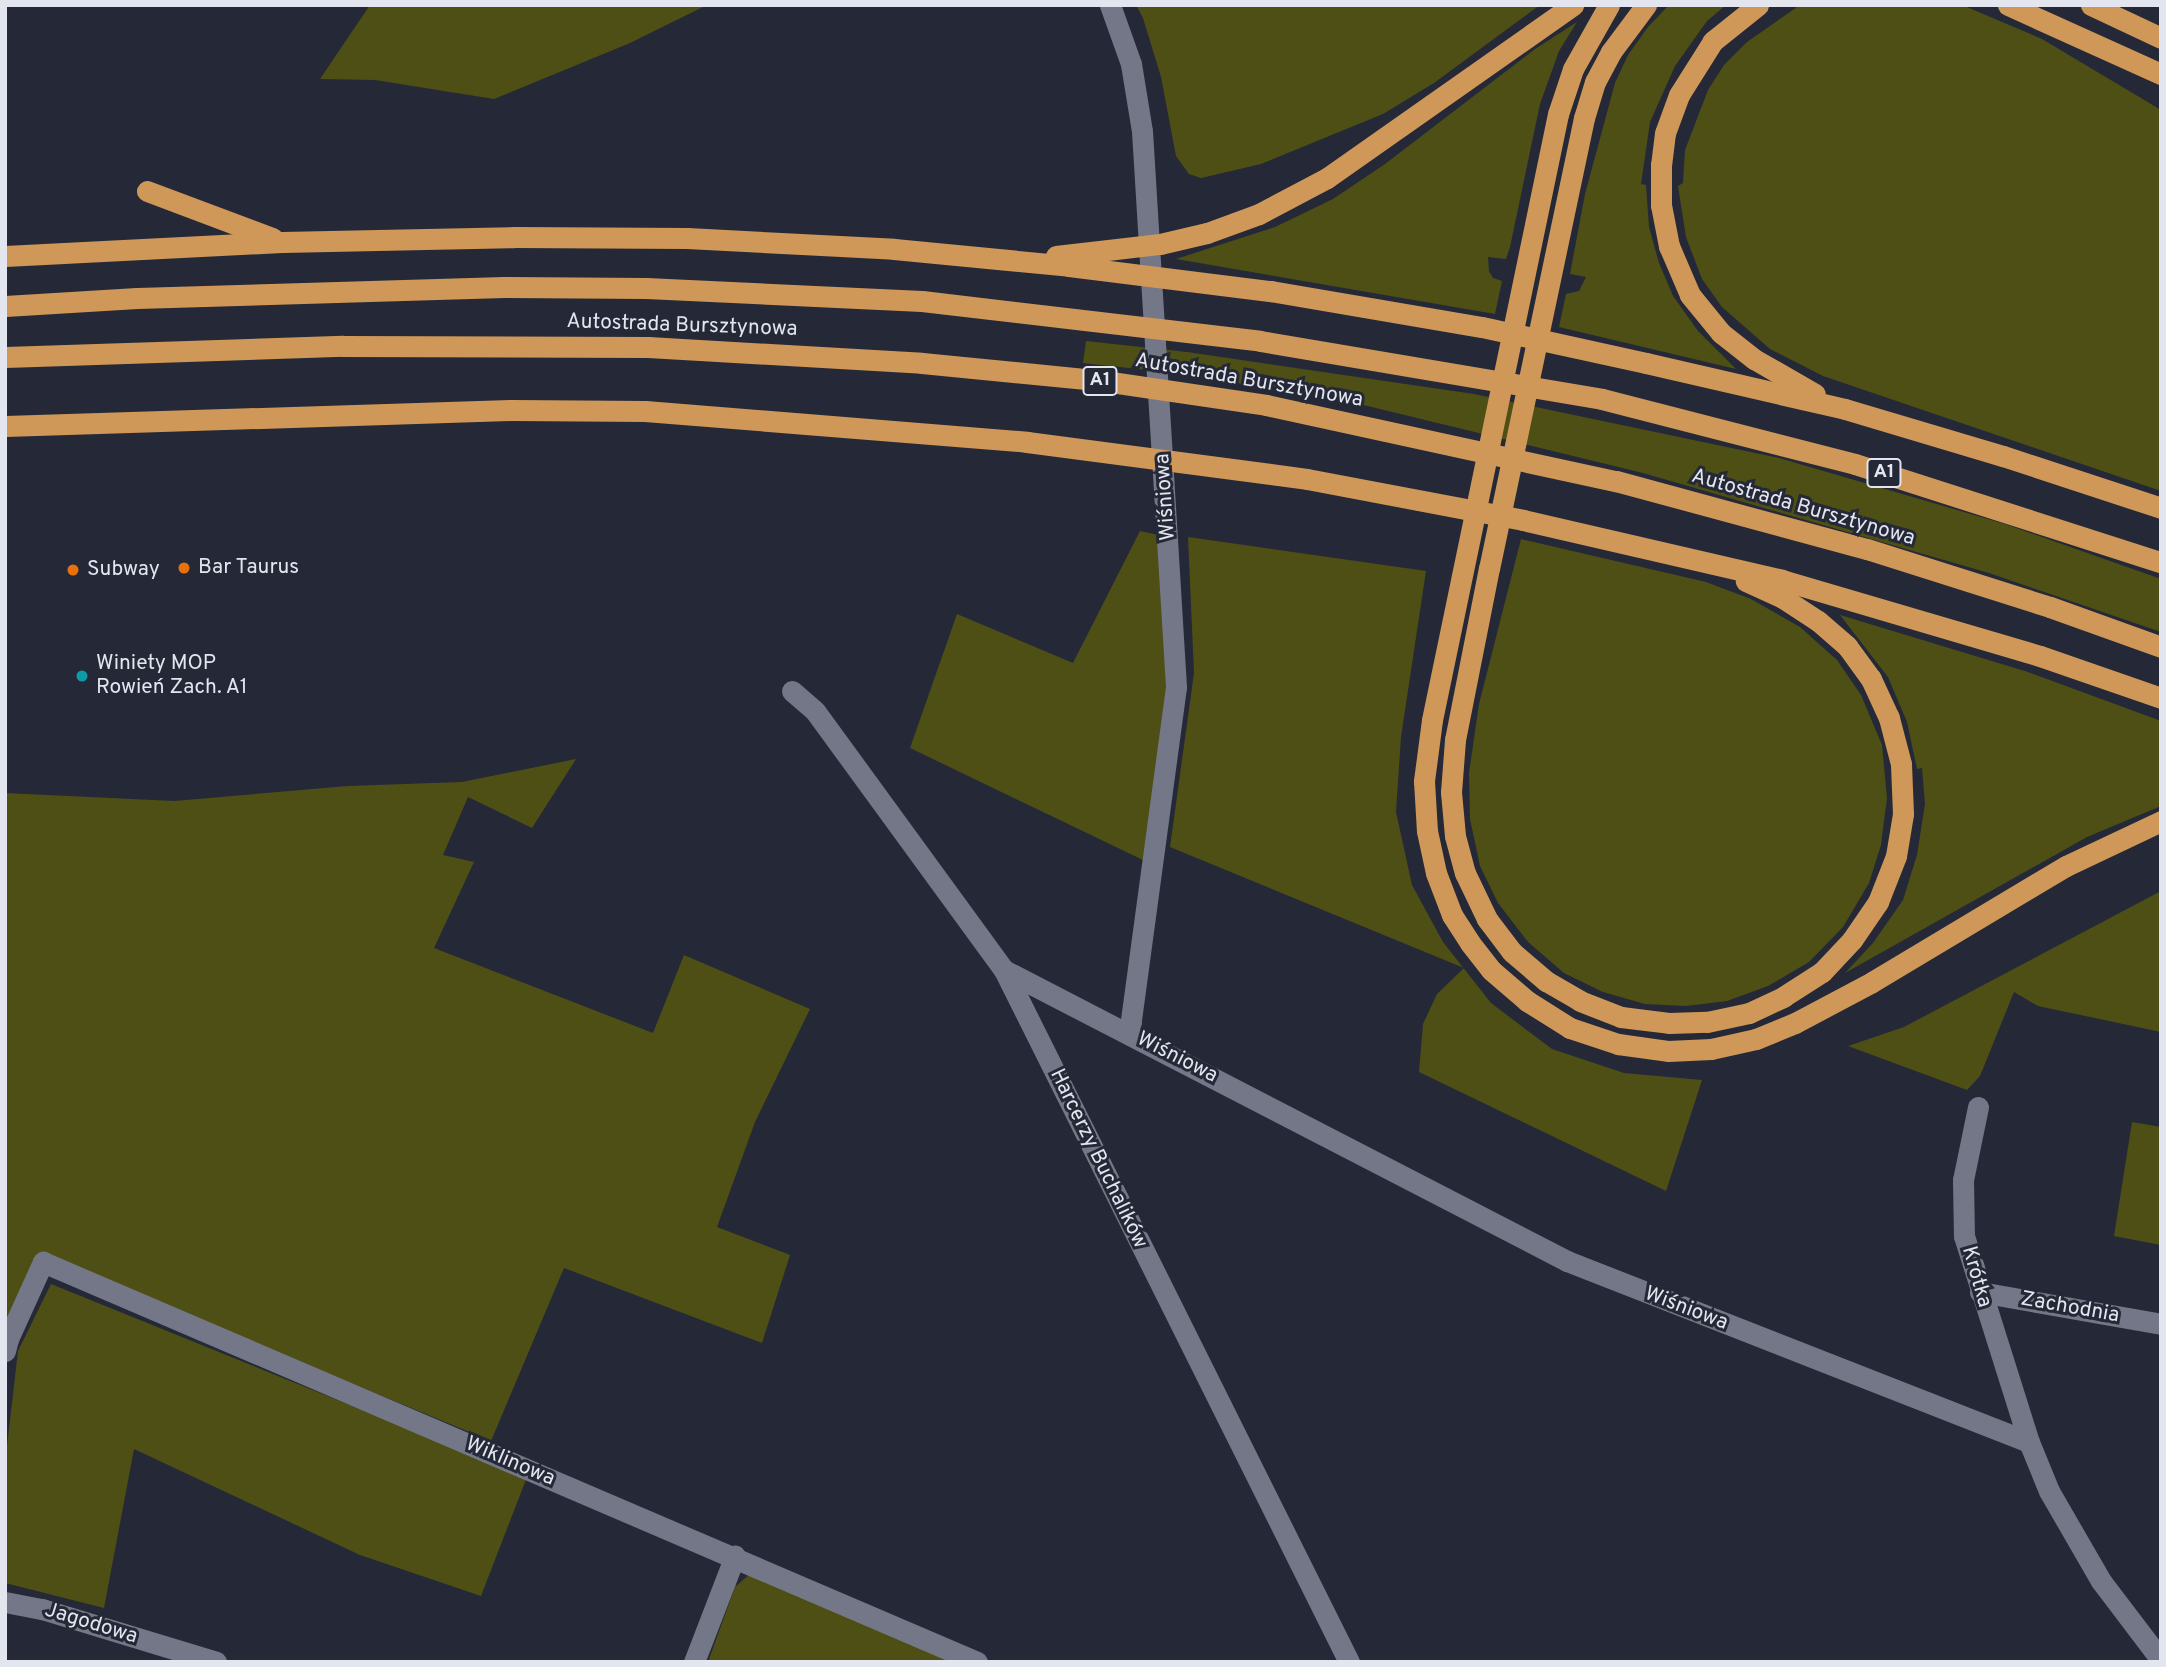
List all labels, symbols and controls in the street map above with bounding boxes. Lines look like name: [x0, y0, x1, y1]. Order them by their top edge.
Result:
street label: Autostrada Bursztynowa: [566, 309, 798, 343]
street label: Autostrada Bursztynowa: [1133, 349, 1365, 413]
road number: A1: [1081, 366, 1119, 396]
street label: Wiśniowa: [1150, 453, 1182, 541]
road number: A1: [1865, 458, 1903, 488]
street label: Autostrada Bursztynowa: [1688, 464, 1918, 552]
place label: Bar Taurus: [198, 555, 300, 581]
place label: Subway: [87, 557, 160, 583]
marker: Bar Taurus: [176, 560, 192, 576]
marker: Subway: [65, 562, 81, 578]
place label: Winiety MOP Rowień Zach. A1: [96, 651, 249, 701]
marker: Winiety MOP Rowień Zach. A1: [74, 668, 90, 684]
street label: Wiśniowa: [1132, 1027, 1222, 1089]
street label: Harcerzy Buchalików: [1044, 1065, 1152, 1253]
street label: Krótka: [1955, 1244, 1997, 1310]
street label: Wiśniowa: [1641, 1282, 1731, 1336]
street label: Zachodnia: [2019, 1287, 2121, 1329]
street label: Wiklinowa: [462, 1432, 558, 1492]
street label: Jagodowa: [42, 1598, 140, 1650]

